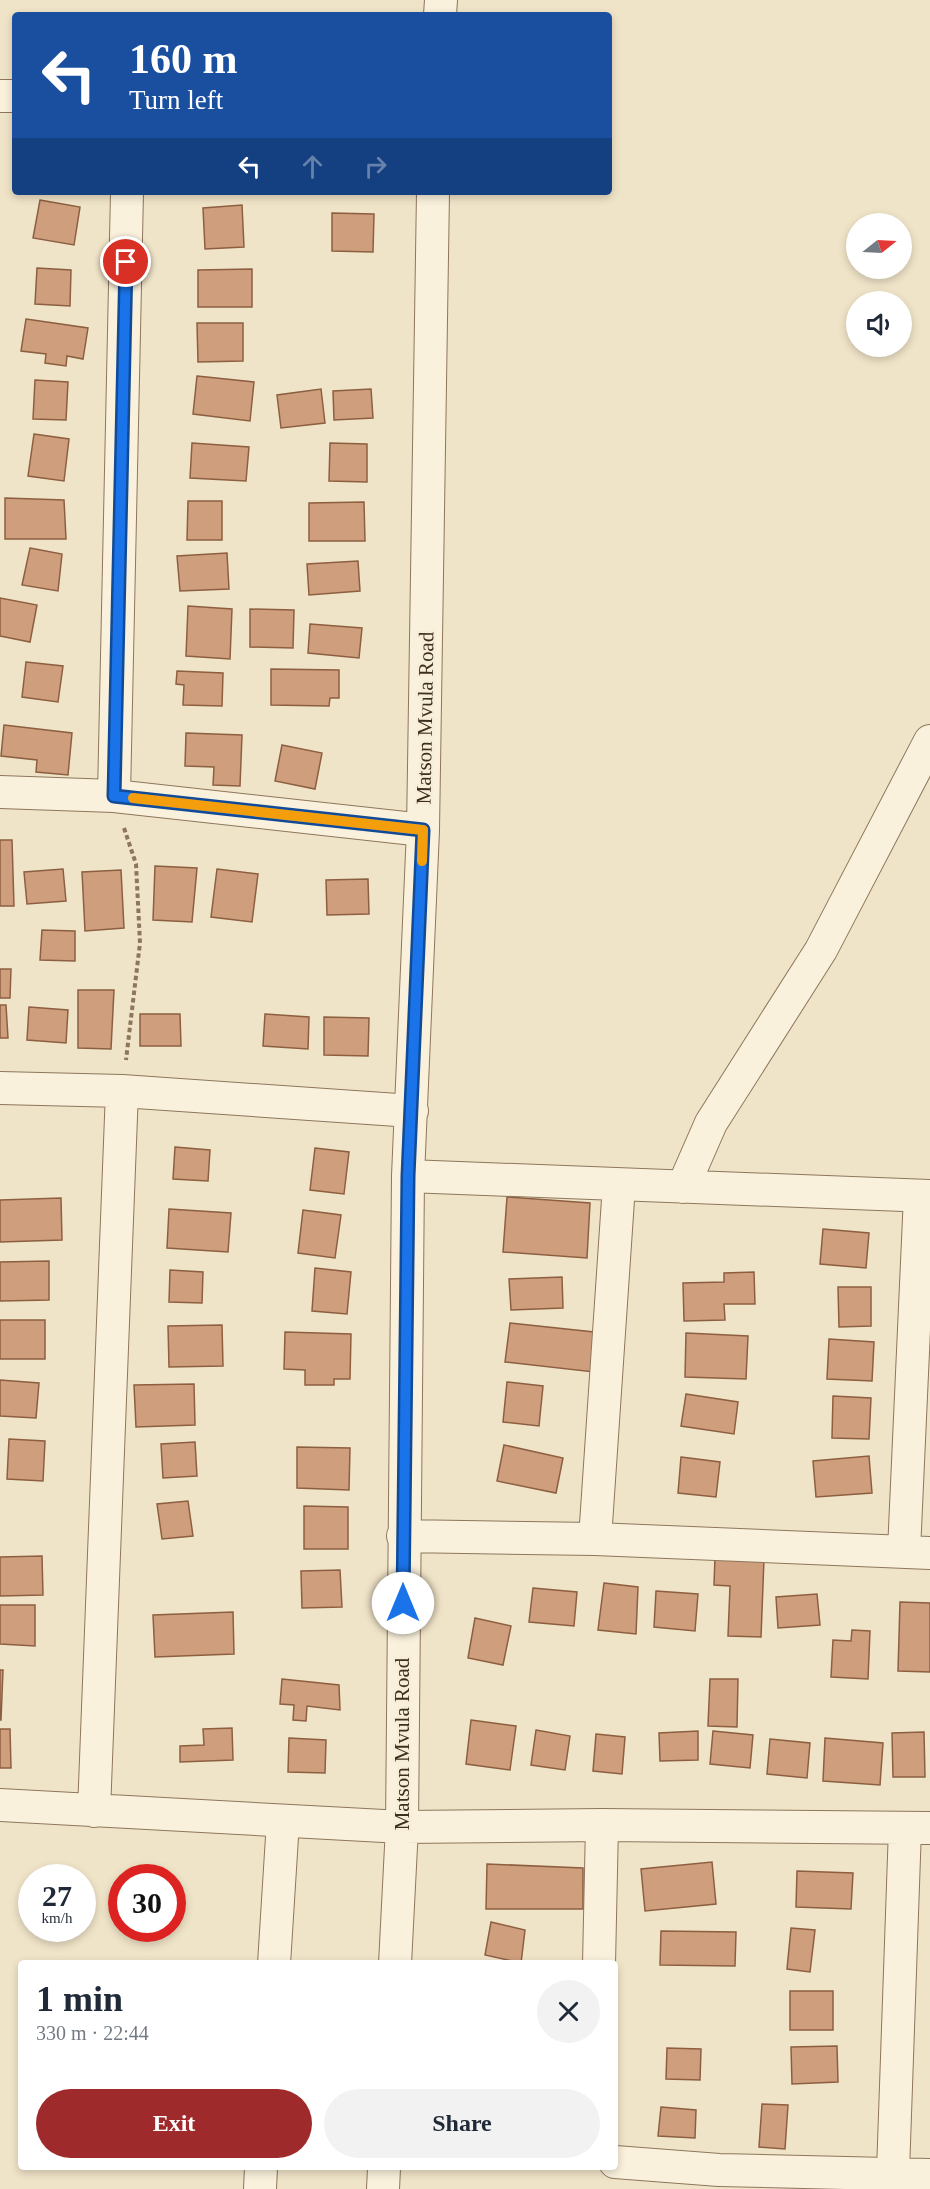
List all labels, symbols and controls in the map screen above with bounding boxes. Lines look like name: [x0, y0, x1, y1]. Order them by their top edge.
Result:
icon: left: [30, 36, 108, 114]
text: 160 m: [129, 36, 238, 82]
text: Turn left: [129, 85, 223, 115]
icon: left: [233, 150, 266, 183]
icon: ahead: [296, 150, 329, 183]
icon: right: [359, 150, 392, 183]
north arrow: [846, 213, 912, 279]
map controls: [846, 213, 912, 357]
pin: [100, 236, 151, 287]
icon: arrive: [109, 245, 142, 278]
button: sound: [846, 291, 912, 357]
street label: Matson Mvula Road: [411, 631, 439, 805]
position arrow: [371, 1571, 435, 1635]
street label: Matson Mvula Road: [390, 1657, 414, 1830]
speed limit sign: 30: [108, 1864, 186, 1942]
text: 27: [42, 1879, 72, 1912]
text: km/h: [42, 1910, 72, 1926]
text: 1 min: [36, 1979, 123, 2019]
button: close: [537, 1980, 600, 2043]
text: 330 m · 22:44: [36, 2022, 149, 2044]
button: Exit: [36, 2089, 312, 2158]
button: Share: [324, 2089, 600, 2158]

